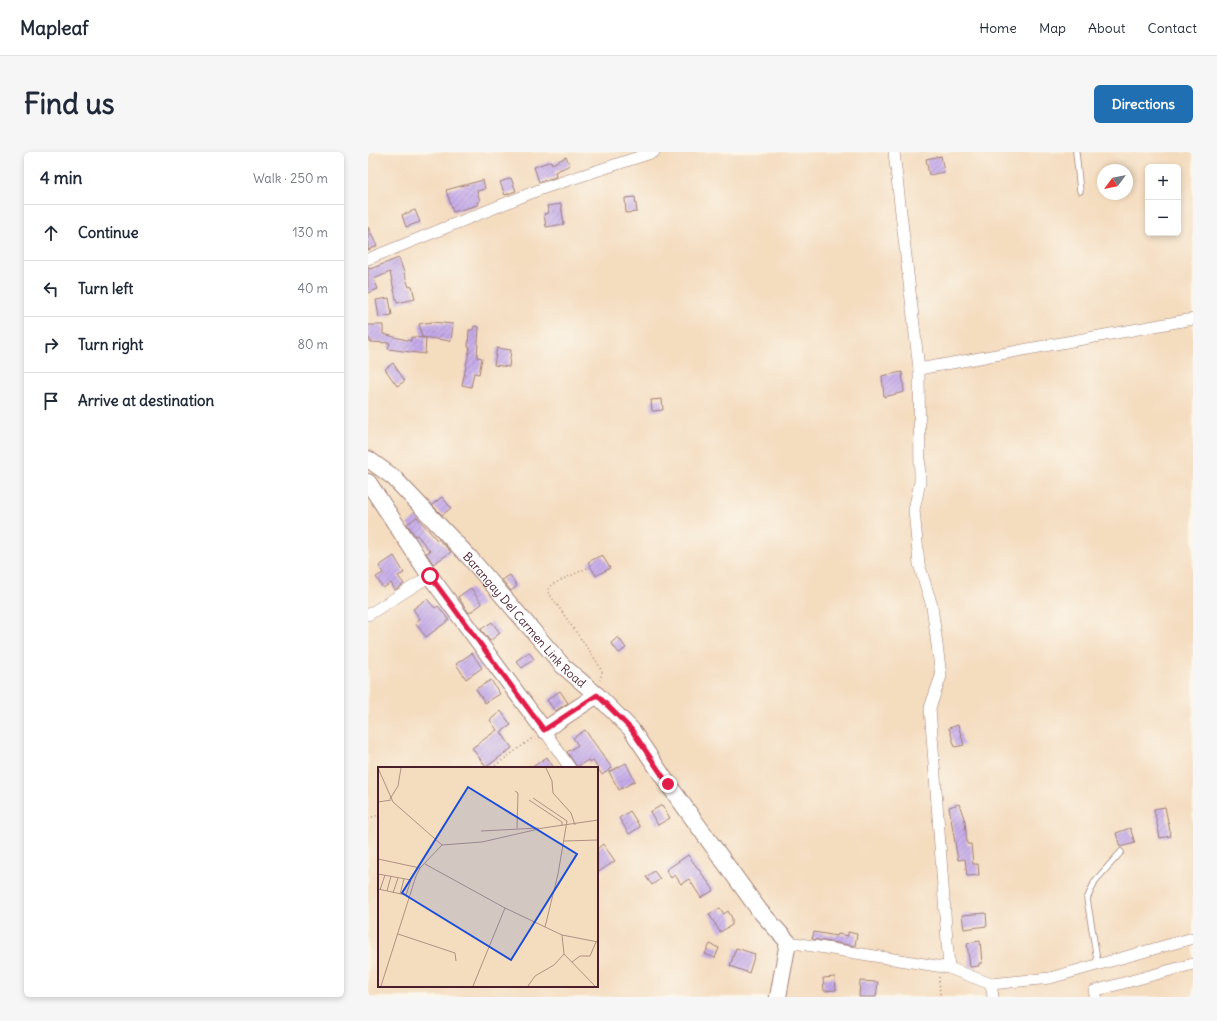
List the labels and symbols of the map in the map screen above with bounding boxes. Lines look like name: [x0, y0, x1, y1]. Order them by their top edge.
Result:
north arrow: [1097, 164, 1133, 200]
street label: Barangay Del Carmen Link Road: [460, 549, 589, 690]
route start: [421, 567, 439, 585]
inset map: [378, 767, 598, 987]
route end: [659, 775, 677, 793]

